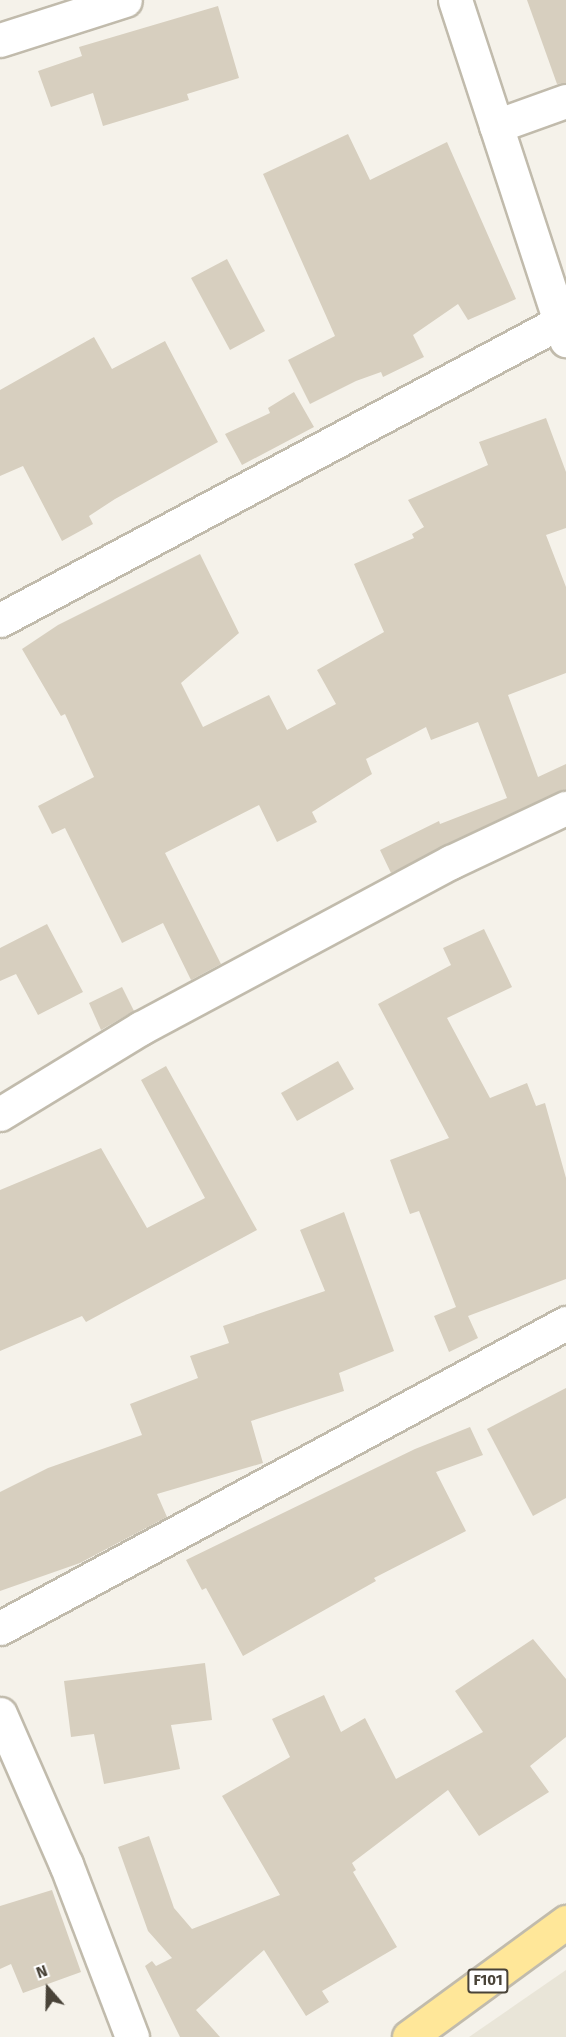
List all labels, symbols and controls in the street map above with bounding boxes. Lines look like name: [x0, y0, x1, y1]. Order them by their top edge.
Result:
north arrow: [18, 1959, 78, 2019]
text: N: [33, 1961, 50, 1982]
road number: F101: [467, 1969, 509, 1993]

